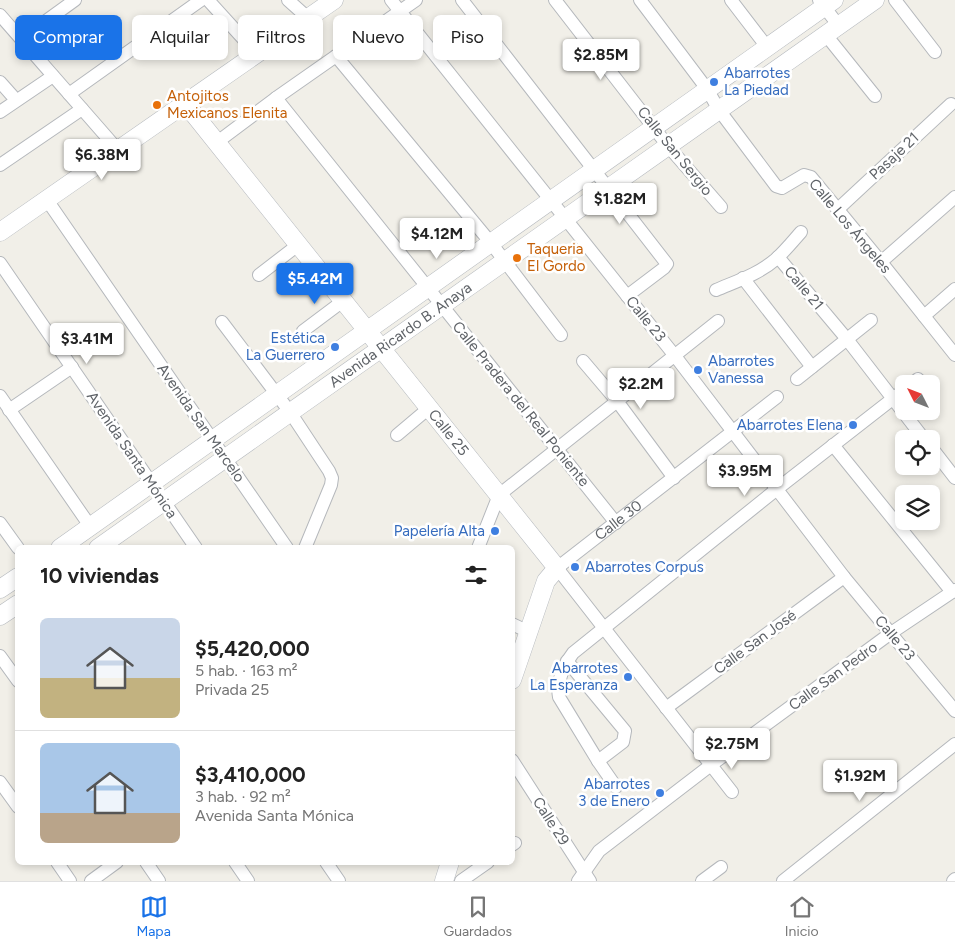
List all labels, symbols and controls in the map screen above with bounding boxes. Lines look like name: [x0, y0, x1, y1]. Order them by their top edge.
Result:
chip: Comprar: [15, 15, 122, 60]
chip: Alquilar: [132, 15, 228, 60]
chip: Filtros: [238, 15, 323, 60]
chip: Nuevo: [333, 15, 423, 60]
chip: Piso: [433, 15, 502, 60]
pin: $2.85M: [560, 38, 642, 81]
text: $2.85M: [574, 45, 628, 64]
place label: Abarrotes La Piedad: [724, 64, 790, 99]
marker: Abarrotes La Piedad: [708, 76, 720, 88]
place label: Antojitos Mexicanos Elenita: [167, 87, 287, 122]
marker: Antojitos Mexicanos Elenita: [151, 99, 163, 111]
street label: Calle San Sergio: [634, 103, 717, 199]
street label: Pasaje 21: [865, 128, 923, 184]
pin: $6.38M: [61, 138, 143, 181]
text: $6.38M: [75, 145, 129, 164]
street label: Calle Los Ángeles: [805, 175, 895, 277]
pin: $1.82M: [579, 182, 661, 225]
text: $1.82M: [594, 189, 646, 208]
pin: $4.12M: [396, 218, 478, 260]
text: $4.12M: [411, 224, 463, 243]
place label: Taqueria El Gordo: [527, 240, 586, 275]
marker: Taqueria El Gordo: [511, 252, 523, 264]
pin: $5.42M: [274, 262, 356, 305]
street label: Calle 21: [781, 262, 827, 314]
text: $5.42M: [287, 269, 343, 288]
street label: Avenida Ricardo B. Anaya: [326, 278, 475, 391]
street label: Calle 23: [622, 293, 670, 345]
street label: Calle Pradera del Real Poniente: [449, 318, 593, 490]
pin: $3.41M: [46, 322, 128, 365]
text: $3.41M: [61, 329, 113, 348]
place label: Estética La Guerrero: [246, 329, 325, 364]
marker: Estética La Guerrero: [329, 341, 341, 353]
place label: Abarrotes Vanessa: [708, 352, 774, 387]
street label: Avenida San Marcelo: [153, 360, 249, 486]
marker: Abarrotes Vanessa: [692, 364, 704, 376]
pin: $2.2M: [606, 368, 676, 410]
text: $2.2M: [618, 374, 664, 393]
north arrow: [895, 375, 940, 420]
map controls: [895, 375, 940, 530]
street label: Avenida Santa Mónica: [83, 388, 181, 522]
street label: Calle 25: [425, 406, 473, 459]
place label: Abarrotes Elena: [737, 416, 843, 434]
marker: Abarrotes Elena: [847, 419, 859, 431]
button: locate: [895, 430, 940, 475]
pin: $3.95M: [704, 454, 786, 497]
text: $3.95M: [718, 461, 772, 480]
button: layers: [895, 485, 940, 530]
street label: Calle 30: [591, 496, 646, 544]
place label: Papelería Alta: [394, 522, 485, 540]
marker: Papelería Alta: [489, 525, 501, 537]
place label: Abarrotes Corpus: [585, 558, 704, 576]
icon: filters: [462, 561, 490, 589]
marker: Abarrotes Corpus: [569, 561, 581, 573]
text: 10 viviendas: [40, 563, 159, 588]
street label: Calle San José: [710, 606, 800, 678]
street label: Calle 23: [871, 612, 919, 664]
text: $5,420,000: [195, 636, 310, 661]
icon: home: [80, 638, 140, 698]
street label: Calle San Pedro: [785, 638, 881, 714]
place label: Abarrotes La Esperanza: [530, 659, 618, 694]
text: 5 hab. · 163 m²: [195, 661, 298, 680]
marker: Abarrotes La Esperanza: [622, 671, 634, 683]
text: Privada 25: [195, 680, 269, 699]
pin: $2.75M: [691, 728, 773, 770]
text: $2.75M: [705, 734, 759, 753]
pin: $1.92M: [819, 760, 901, 802]
text: $3,410,000: [195, 762, 306, 787]
icon: home: [80, 763, 140, 823]
text: $1.92M: [834, 766, 886, 785]
place label: Abarrotes 3 de Enero: [578, 775, 650, 810]
text: 3 hab. · 92 m²: [195, 787, 291, 806]
marker: Abarrotes 3 de Enero: [654, 787, 666, 799]
street label: Calle 29: [529, 794, 573, 848]
text: Avenida Santa Mónica: [195, 806, 354, 825]
tab: Mapa: [136, 893, 171, 940]
tab: Guardados: [444, 893, 512, 940]
tab: Inicio: [785, 893, 819, 940]

